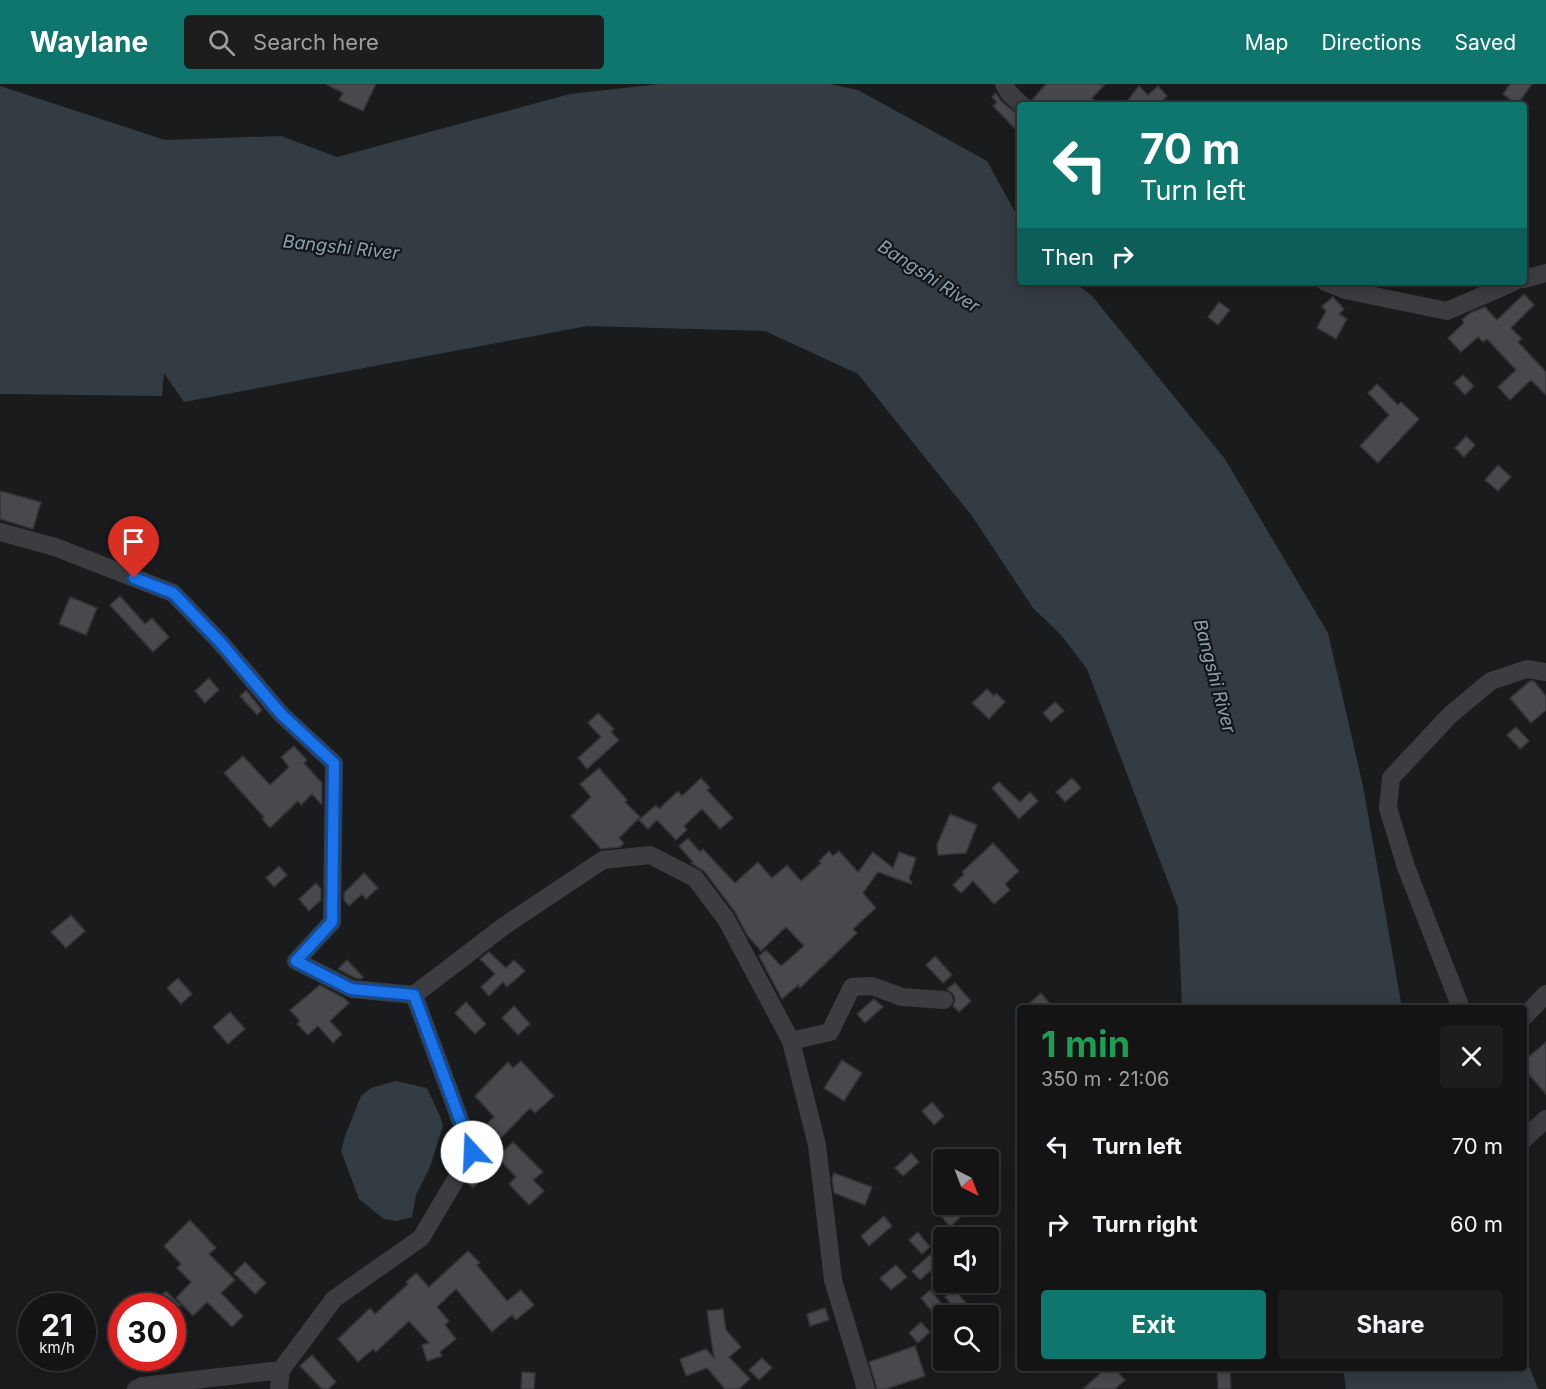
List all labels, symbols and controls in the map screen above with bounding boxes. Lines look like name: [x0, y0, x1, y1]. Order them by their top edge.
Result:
search box: [184, 15, 604, 69]
text: Waylane: [30, 25, 148, 59]
icon: search: [205, 26, 238, 59]
text: Search here: [253, 29, 379, 55]
text: Map: [1245, 30, 1288, 55]
text: Directions: [1321, 30, 1422, 55]
text: Saved: [1455, 30, 1516, 55]
text: 70 m: [1140, 123, 1240, 174]
icon: left: [1041, 126, 1119, 204]
text: Turn left: [1140, 174, 1246, 207]
water label: Bangshi River: [282, 230, 401, 264]
water label: Bangshi River: [874, 235, 985, 317]
icon: right: [1106, 240, 1139, 273]
text: Then: [1041, 244, 1094, 270]
pin: [108, 516, 159, 578]
icon: arrive: [117, 525, 150, 558]
water label: Bangshi River: [1190, 617, 1241, 736]
text: 1 min: [1041, 1022, 1130, 1066]
button: close: [1440, 1025, 1503, 1088]
text: 350 m · 21:06: [1041, 1067, 1169, 1091]
position arrow: [440, 1120, 504, 1184]
icon: left: [1041, 1130, 1074, 1163]
text: Turn left: [1092, 1133, 1182, 1159]
text: 70 m: [1452, 1133, 1503, 1159]
north arrow: [933, 1149, 999, 1215]
map controls: [933, 1149, 999, 1371]
icon: right: [1041, 1208, 1074, 1241]
text: Turn right: [1092, 1211, 1198, 1237]
text: 60 m: [1450, 1211, 1503, 1237]
button: sound: [933, 1227, 999, 1293]
button: Exit: [1041, 1290, 1266, 1359]
button: Share: [1278, 1290, 1503, 1359]
speed limit sign: 30: [108, 1293, 186, 1371]
button: search: [933, 1305, 999, 1371]
text: 21: [41, 1307, 73, 1343]
text: km/h: [39, 1338, 75, 1357]

